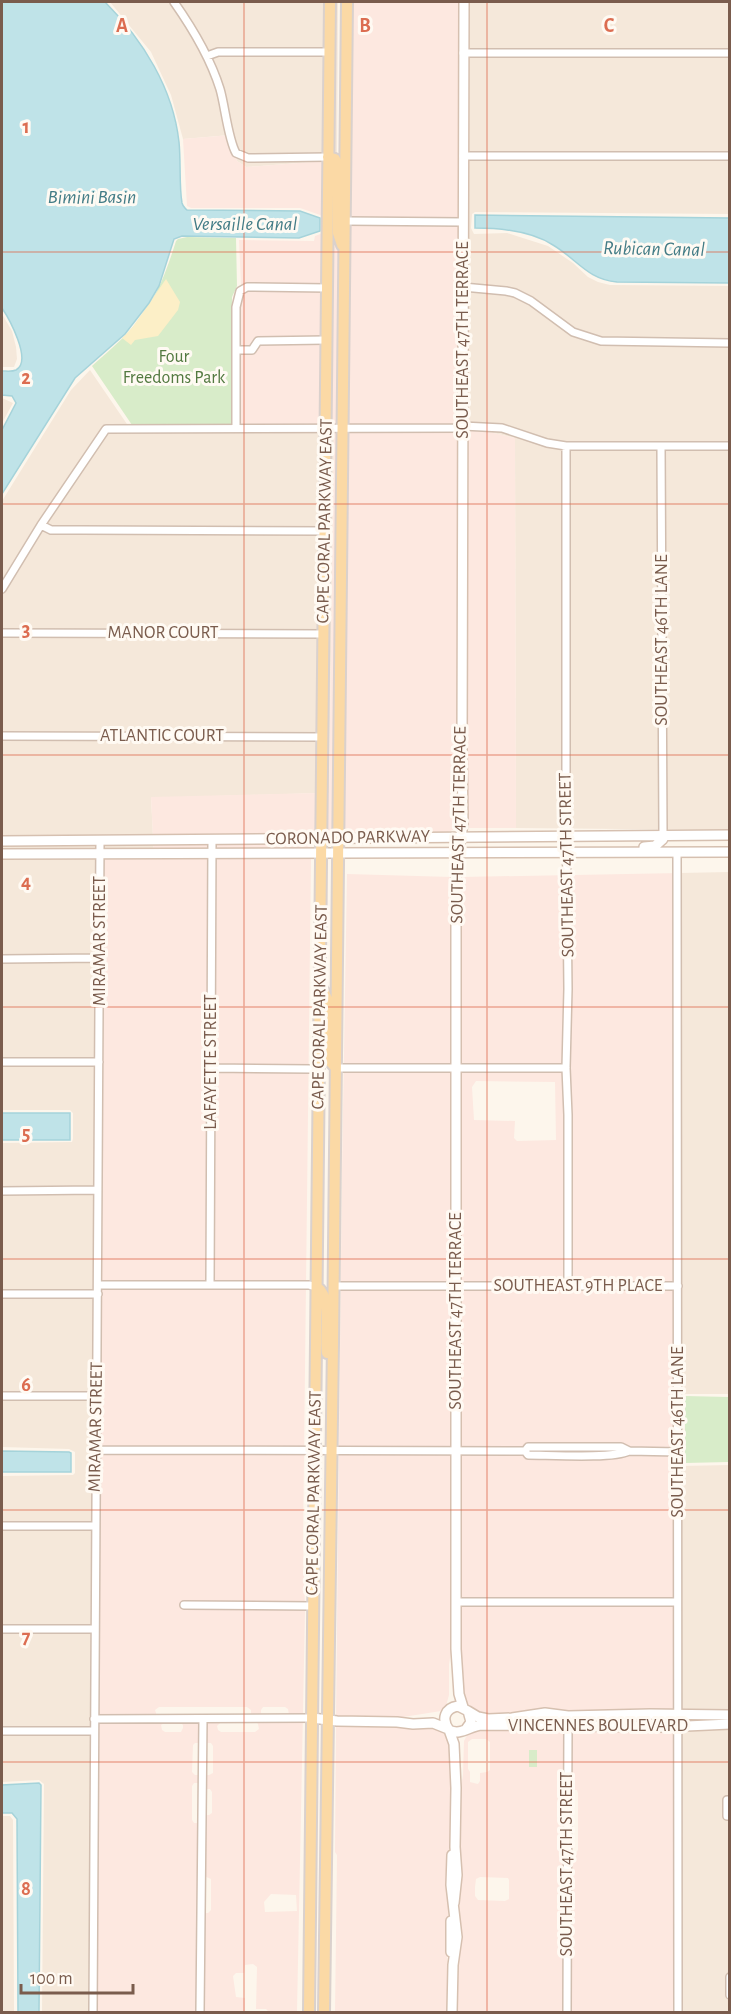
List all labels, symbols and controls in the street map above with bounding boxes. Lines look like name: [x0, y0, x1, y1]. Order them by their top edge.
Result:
text: A: [116, 16, 128, 36]
text: B: [359, 16, 371, 36]
text: C: [604, 16, 615, 36]
text: 1: [22, 117, 30, 137]
water label: Bimini Basin: [48, 187, 136, 207]
water label: Versaille Canal: [193, 214, 298, 234]
water label: Rubican Canal: [603, 238, 705, 260]
street label: SOUTHEAST 47TH TERRACE: [454, 241, 472, 439]
park label: Four Freedoms Park: [123, 348, 226, 387]
text: 2: [21, 368, 31, 388]
street label: CAPE CORAL PARKWAY EAST: [314, 418, 336, 624]
street label: SOUTHEAST 46TH LANE: [653, 554, 671, 726]
text: 3: [22, 620, 30, 640]
street label: MANOR COURT: [107, 624, 219, 642]
street label: SOUTHEAST 47TH TERRACE: [448, 726, 470, 924]
street label: ATLANTIC COURT: [100, 727, 224, 745]
street label: SOUTHEAST 47TH STREET: [556, 772, 578, 958]
street label: CORONADO PARKWAY: [266, 828, 431, 848]
text: 4: [21, 872, 31, 892]
street label: MIRAMAR STREET: [91, 876, 109, 1006]
street label: CAPE CORAL PARKWAY EAST: [309, 904, 331, 1110]
street label: LAFAYETTE STREET: [202, 994, 220, 1130]
text: 5: [22, 1124, 30, 1144]
street label: SOUTHEAST 47TH TERRACE: [447, 1212, 465, 1410]
street label: SOUTHEAST 9TH PLACE: [493, 1277, 663, 1295]
street label: SOUTHEAST 46TH LANE: [669, 1346, 687, 1518]
street label: MIRAMAR STREET: [86, 1362, 106, 1492]
text: 6: [21, 1375, 31, 1395]
street label: CAPE CORAL PARKWAY EAST: [303, 1390, 325, 1596]
text: 7: [22, 1627, 31, 1647]
street label: VINCENNES BOULEVARD: [508, 1717, 688, 1735]
street label: SOUTHEAST 47TH STREET: [558, 1771, 576, 1956]
text: 8: [21, 1879, 31, 1899]
scale bar: [21, 1957, 134, 1995]
text: 100 m: [30, 1970, 73, 1988]

